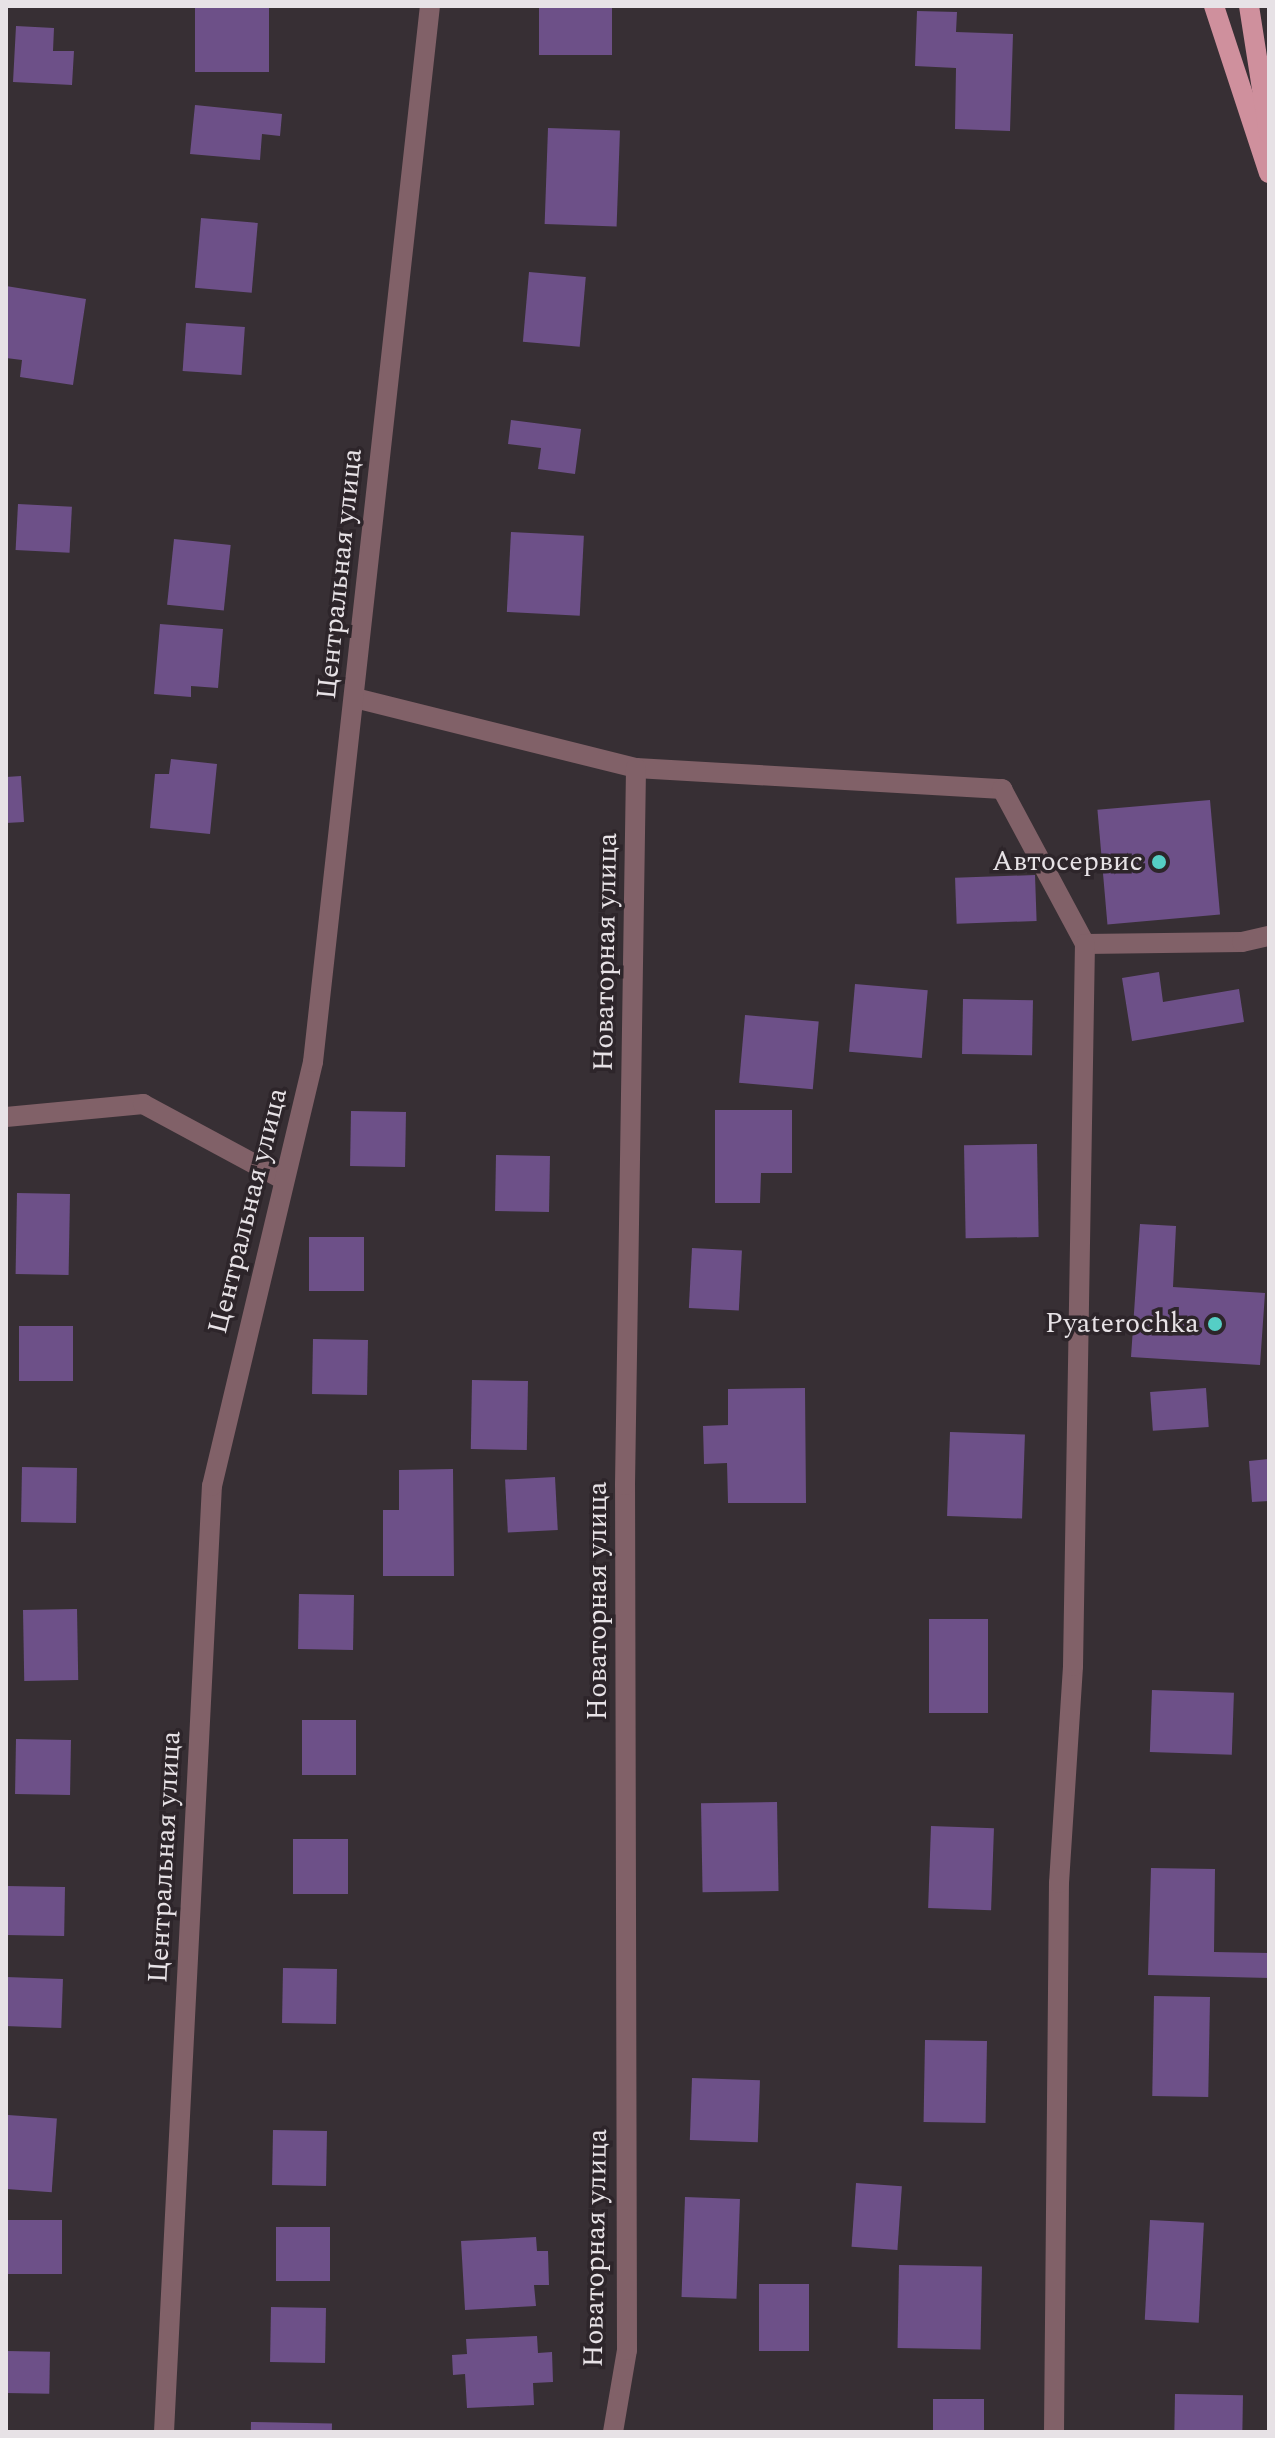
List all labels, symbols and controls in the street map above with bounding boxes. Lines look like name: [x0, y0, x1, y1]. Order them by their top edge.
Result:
street label: Центральная улица: [310, 447, 370, 701]
street label: Новаторная улица: [587, 832, 625, 1072]
place label: Автосервис: [992, 845, 1143, 879]
marker: Автосервис: [1150, 853, 1168, 871]
street label: Центральная улица: [201, 1085, 295, 1337]
place label: Pyaterochka: [1045, 1307, 1199, 1341]
marker: Pyaterochka: [1206, 1315, 1224, 1333]
street label: Новаторная улица: [581, 1482, 615, 1720]
street label: Центральная улица: [142, 1730, 188, 1984]
street label: Новаторная улица: [577, 2128, 615, 2368]

